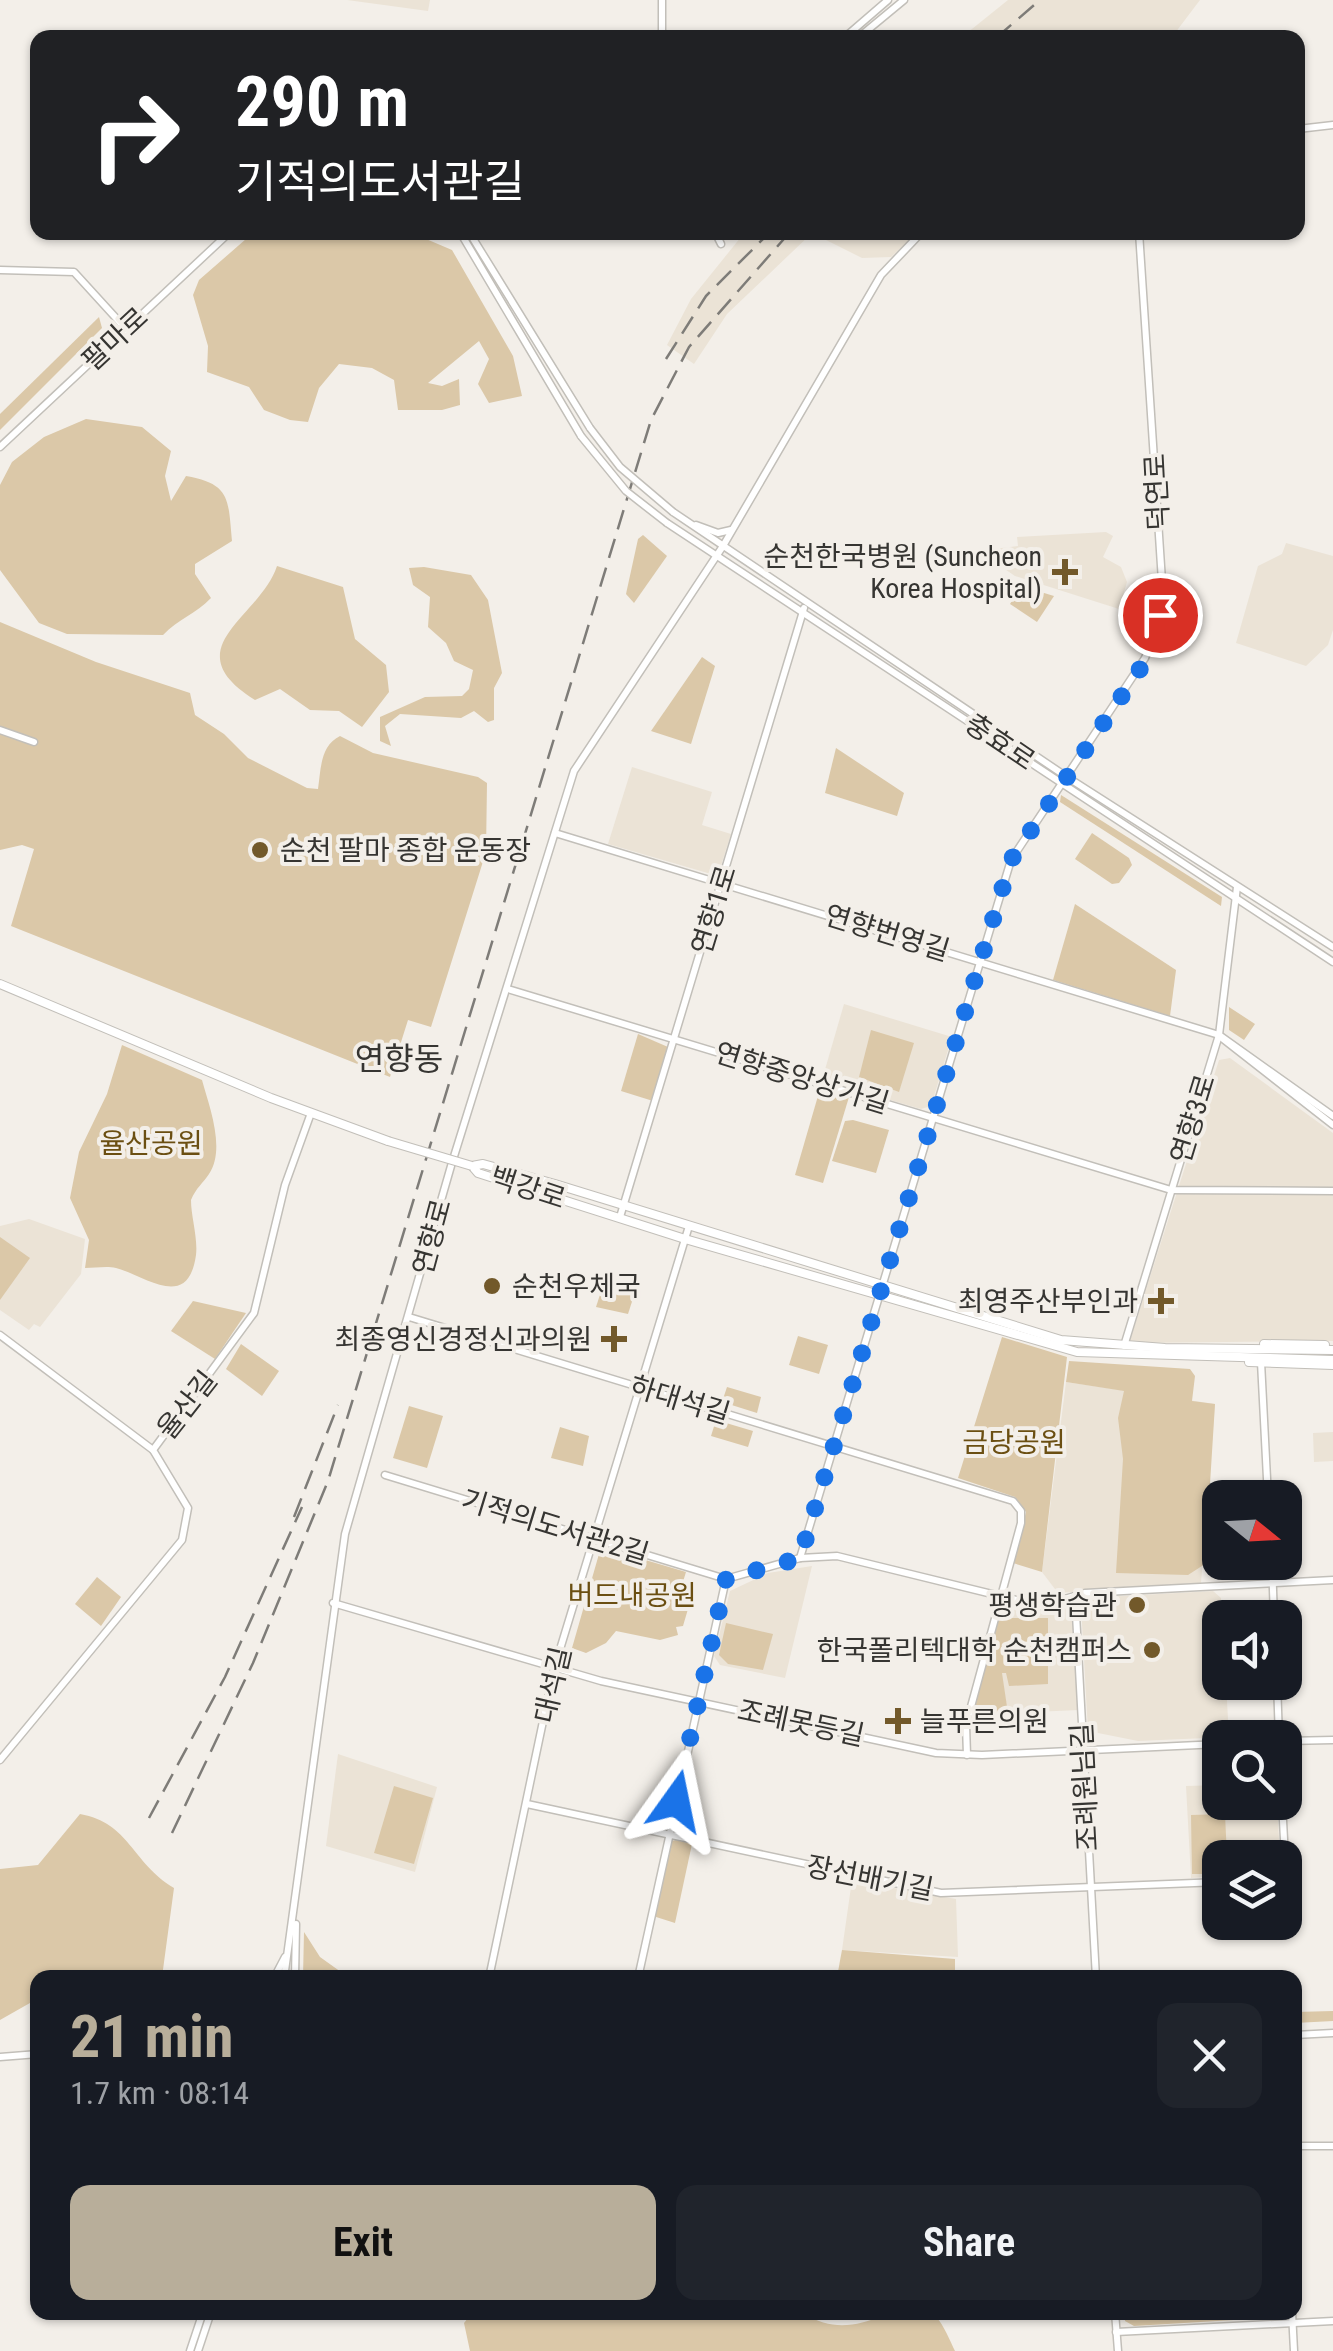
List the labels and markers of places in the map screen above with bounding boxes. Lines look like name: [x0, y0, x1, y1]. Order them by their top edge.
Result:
place label: 순천한국병원 (Suncheon Korea Hospital): [763, 540, 1042, 605]
marker: 순천한국병원 (Suncheon Korea Hospital): [1052, 559, 1078, 585]
pin: [1118, 573, 1203, 658]
place label: 순천 팔마 종합 운동장: [280, 834, 531, 867]
marker: 순천 팔마 종합 운동장: [249, 839, 271, 861]
place label: 순천우체국: [512, 1270, 641, 1303]
marker: 순천우체국: [481, 1275, 503, 1297]
place label: 최영주산부인과: [958, 1285, 1138, 1318]
marker: 최영주산부인과: [1148, 1288, 1174, 1314]
place label: 최종영신경정신과의원: [334, 1323, 592, 1356]
marker: 최종영신경정신과의원: [601, 1326, 627, 1352]
place label: 평생학습관: [988, 1589, 1117, 1622]
marker: 평생학습관: [1126, 1594, 1148, 1616]
place label: 한국폴리텍대학 순천캠퍼스: [816, 1634, 1132, 1667]
marker: 한국폴리텍대학 순천캠퍼스: [1141, 1639, 1163, 1661]
place label: 늘푸른의원: [920, 1705, 1049, 1738]
marker: 늘푸른의원: [885, 1708, 911, 1734]

